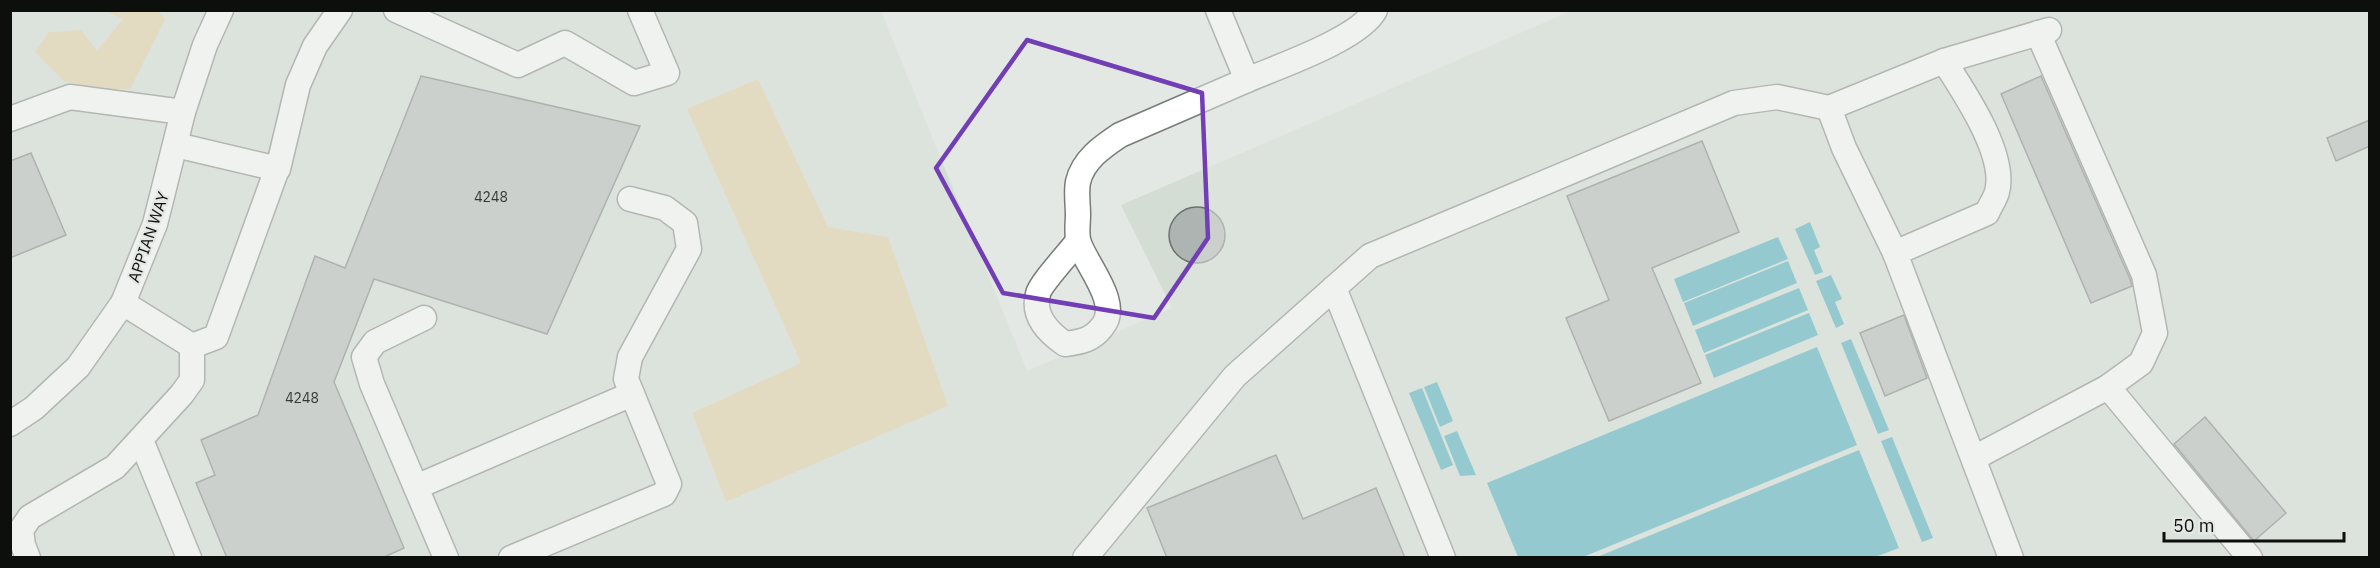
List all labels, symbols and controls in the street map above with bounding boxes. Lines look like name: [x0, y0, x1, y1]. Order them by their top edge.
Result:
house number: 4248: [474, 188, 508, 206]
street label: APPIAN WAY: [123, 189, 173, 285]
house number: 4248: [285, 389, 319, 407]
scale bar: [2164, 505, 2344, 543]
text: 50 m: [2173, 514, 2215, 537]

